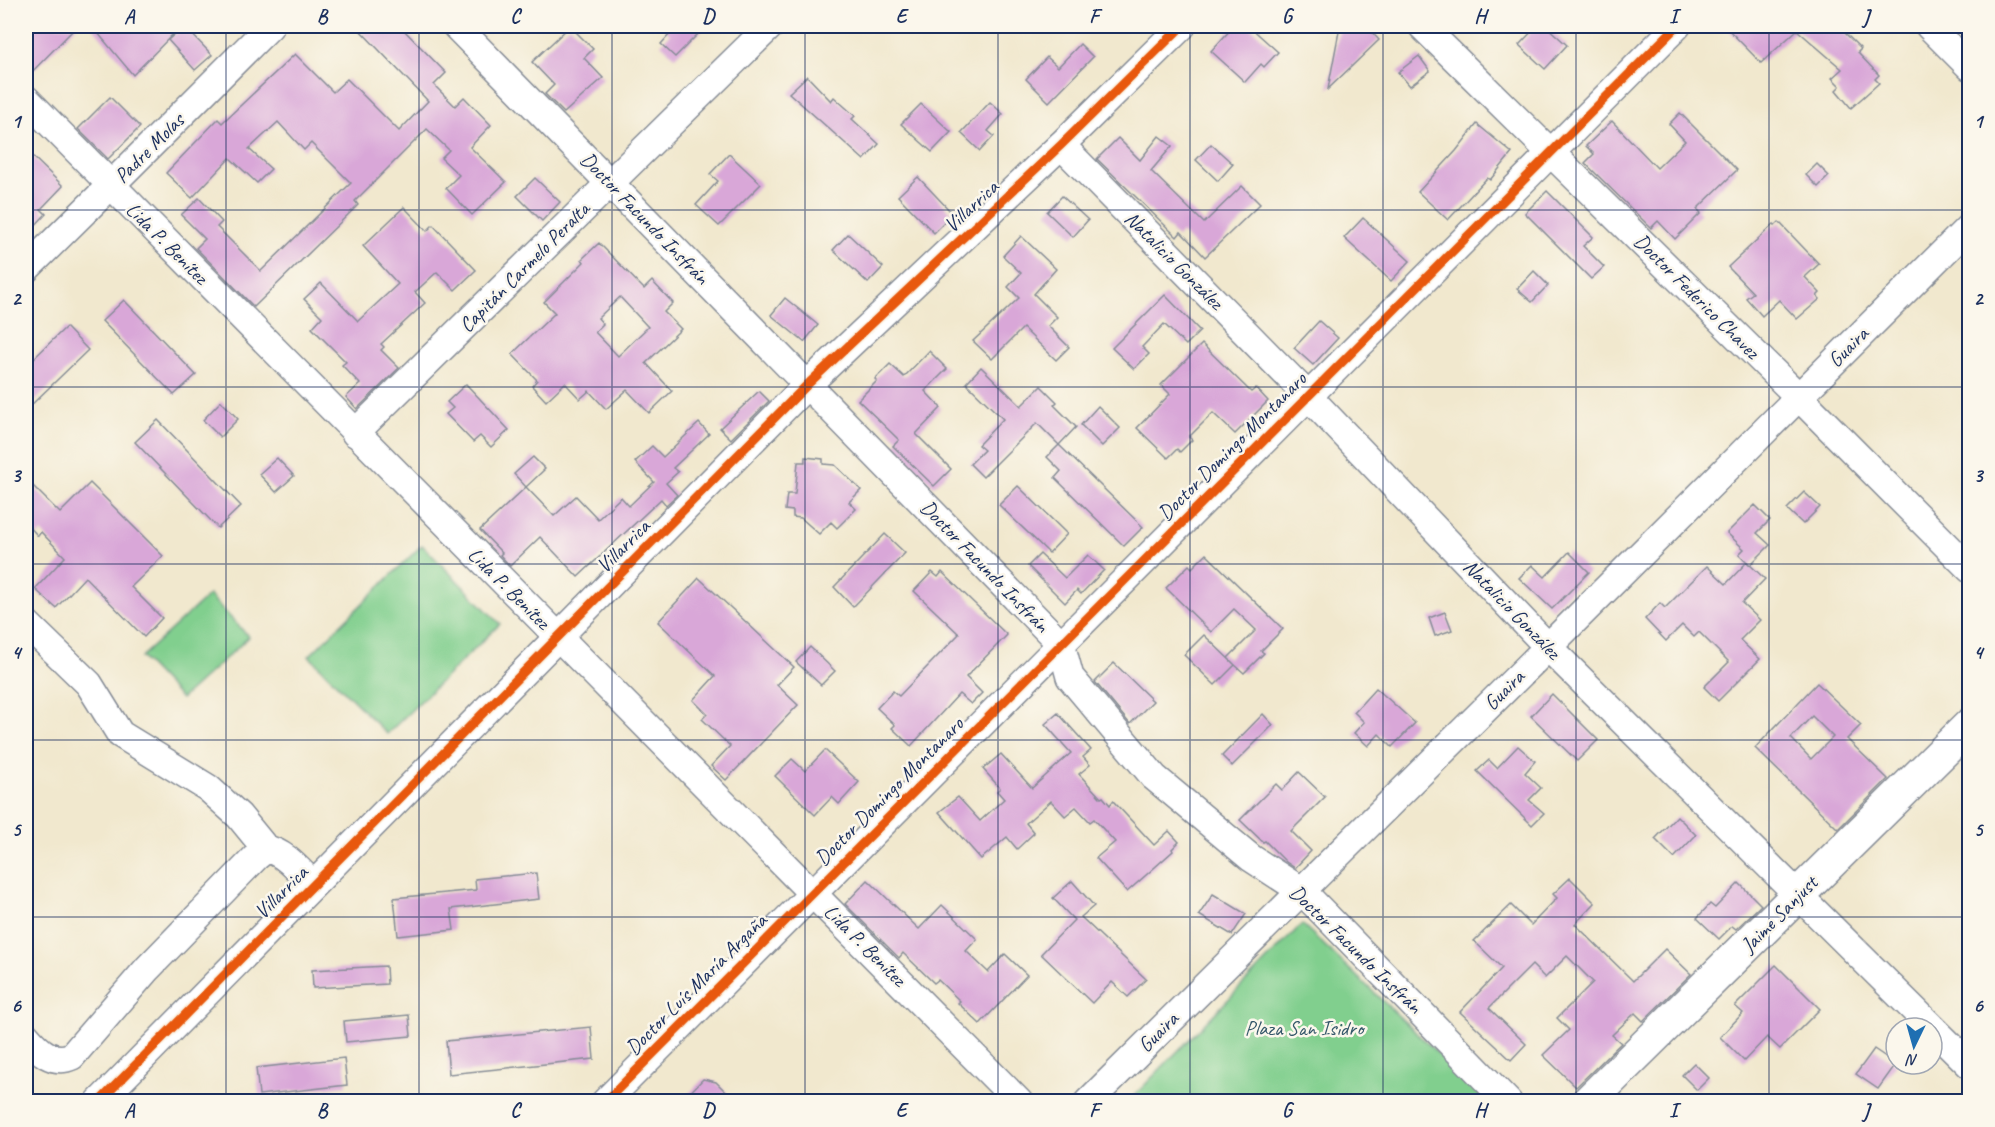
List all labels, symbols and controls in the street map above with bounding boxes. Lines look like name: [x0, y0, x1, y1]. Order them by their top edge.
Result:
text: A: [124, 4, 136, 29]
text: B: [317, 4, 329, 29]
text: C: [510, 4, 522, 29]
text: D: [702, 4, 716, 29]
text: E: [896, 4, 910, 29]
text: F: [1089, 4, 1103, 29]
text: G: [1282, 4, 1295, 29]
text: H: [1474, 4, 1489, 29]
text: I: [1669, 4, 1682, 29]
text: J: [1861, 4, 1873, 29]
street label: Padre Molas: [109, 106, 191, 188]
text: 1: [12, 109, 23, 134]
text: 1: [1974, 109, 1985, 134]
street label: Doctor Facundo Insfrán: [575, 146, 715, 290]
street label: Villarrica: [938, 173, 1005, 238]
street label: Capitán Carmelo Peralta: [453, 195, 596, 338]
street label: Lida P. Benítez: [121, 197, 215, 291]
street label: Natalicio González: [1119, 205, 1230, 316]
street label: Doctor Federico Chavez: [1629, 228, 1766, 365]
text: 2: [12, 286, 23, 311]
text: 2: [1974, 286, 1985, 311]
street label: Guaira: [1822, 320, 1875, 373]
street label: Doctor Domingo Montanaro: [1152, 365, 1313, 526]
text: 3: [12, 463, 23, 488]
text: 3: [1974, 463, 1985, 488]
street label: Doctor Facundo Insfrán: [915, 494, 1055, 638]
street label: Villarrica: [591, 512, 657, 578]
street label: Lida P. Benítez: [463, 542, 557, 636]
street label: Natalicio González: [1458, 554, 1568, 666]
text: 4: [12, 640, 24, 665]
text: 4: [1974, 640, 1986, 665]
street label: Guaira: [1478, 663, 1531, 716]
street label: Doctor Domingo Montanaro: [809, 710, 970, 871]
text: 5: [12, 817, 23, 842]
text: 5: [1974, 817, 1985, 842]
street label: Villarrica: [249, 858, 315, 924]
street label: Jaime Sanjust: [1734, 869, 1824, 959]
street label: Doctor Facundo Insfrán: [1284, 879, 1428, 1019]
street label: Lida P. Benítez: [819, 899, 913, 993]
street label: Doctor Luís María Argaña: [620, 907, 773, 1060]
text: 6: [11, 993, 22, 1018]
text: 6: [1973, 993, 1984, 1018]
street label: Guaira: [1132, 1005, 1185, 1058]
park label: Plaza San Isidro: [1245, 1015, 1366, 1041]
north arrow: [1884, 1016, 1944, 1076]
text: N: [1904, 1049, 1919, 1070]
text: A: [124, 1098, 136, 1123]
text: B: [317, 1098, 329, 1123]
text: C: [510, 1098, 522, 1123]
text: D: [702, 1098, 716, 1123]
text: E: [896, 1098, 910, 1123]
text: F: [1089, 1098, 1103, 1123]
text: G: [1282, 1098, 1295, 1123]
text: H: [1474, 1098, 1489, 1123]
text: I: [1669, 1098, 1682, 1123]
text: J: [1861, 1098, 1873, 1123]

